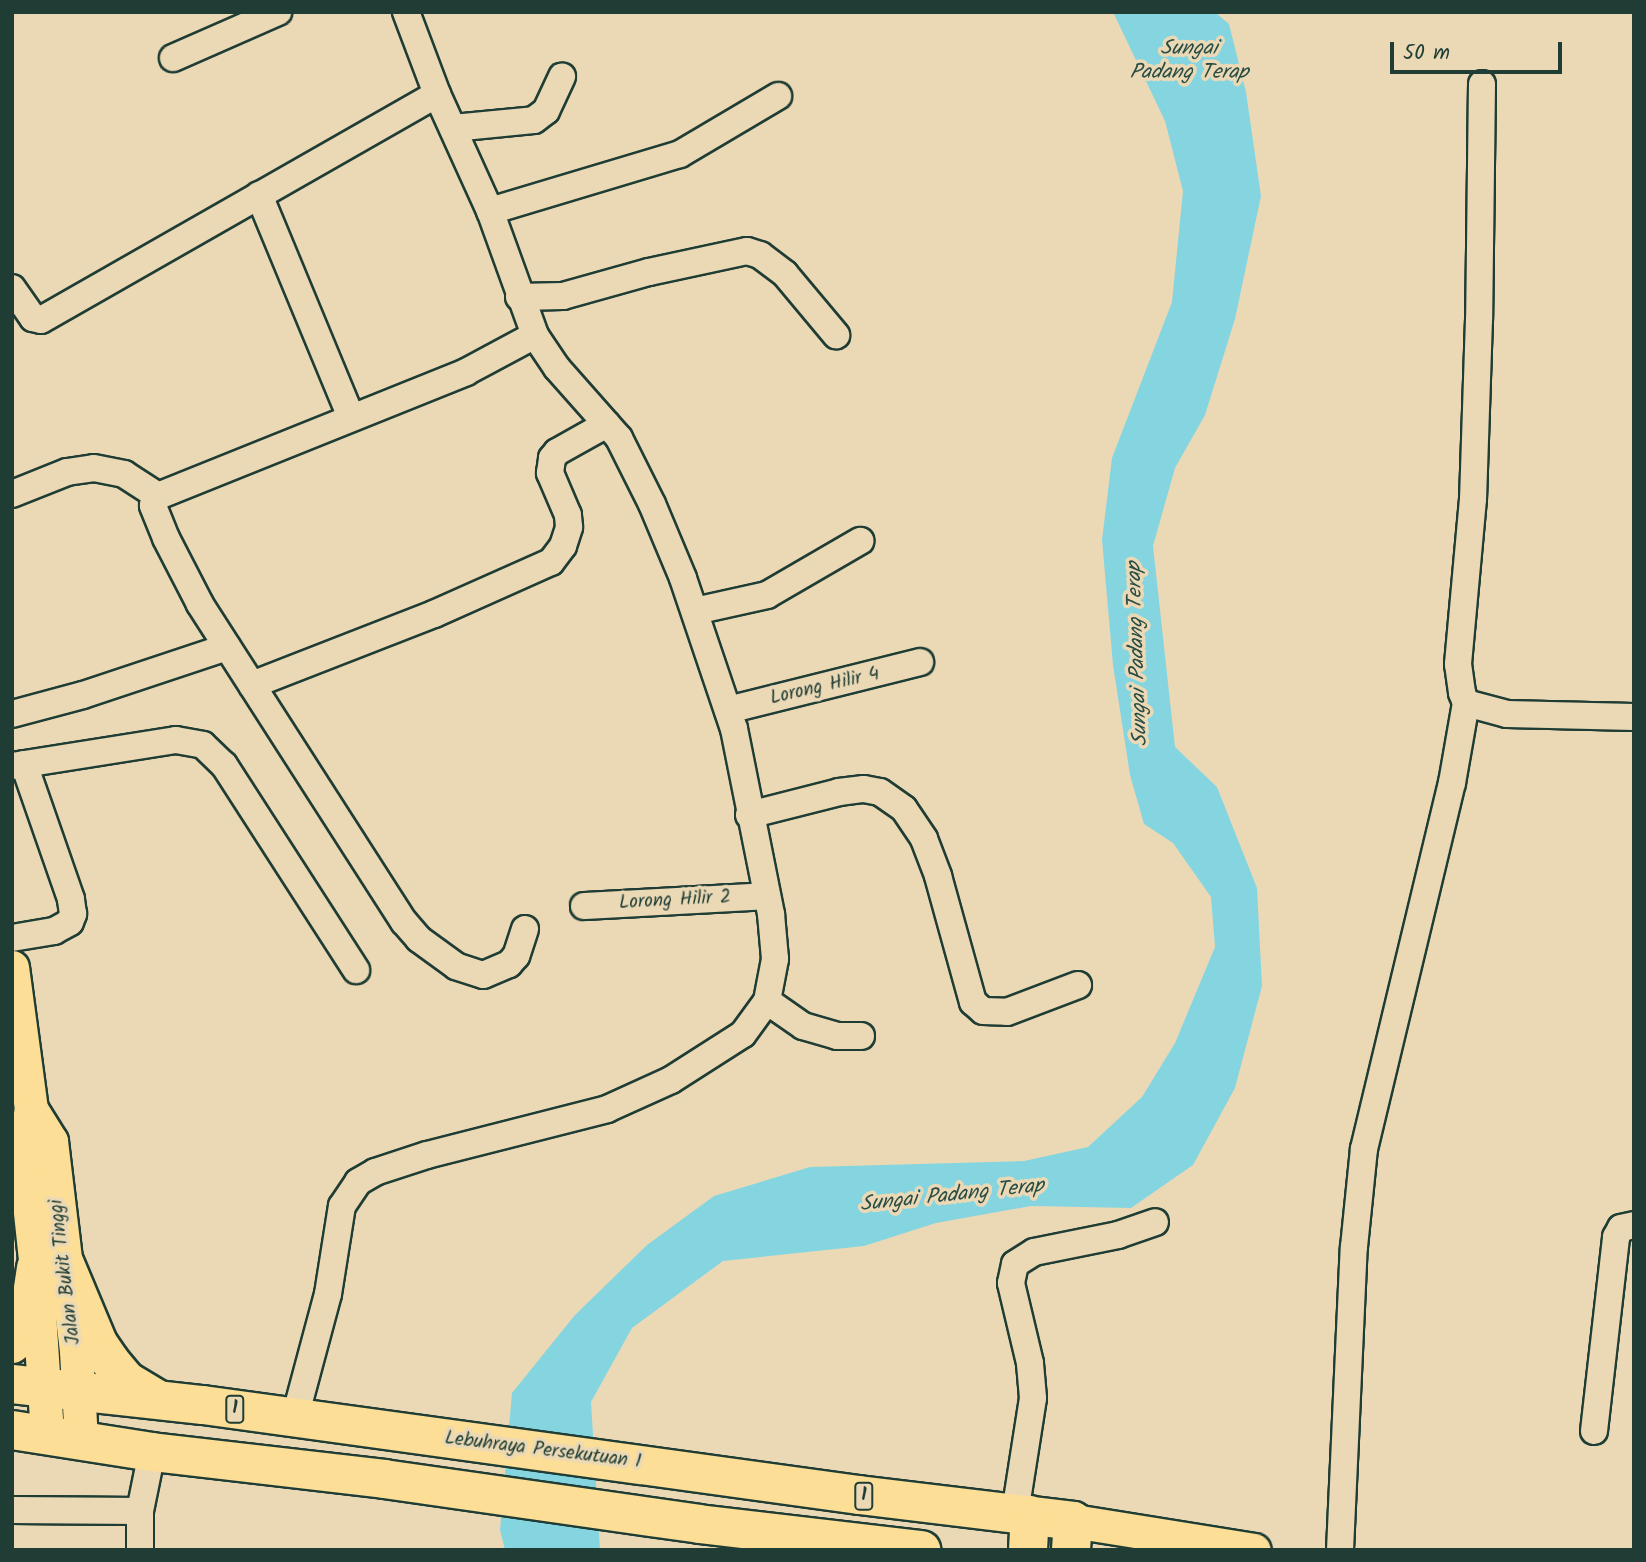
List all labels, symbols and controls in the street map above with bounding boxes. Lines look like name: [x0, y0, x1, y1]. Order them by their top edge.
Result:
scale bar: [1394, 28, 1566, 72]
water label: Sungai Padang Terap: [1130, 36, 1248, 86]
text: 50 m: [1403, 37, 1450, 70]
water label: Sungai Padang Terap: [1122, 561, 1154, 747]
street label: Lorong Hilir 4: [768, 663, 882, 711]
street label: Lorong Hilir 2: [618, 887, 732, 915]
water label: Sungai Padang Terap: [859, 1174, 1045, 1218]
street label: Jalan Bukit Tinggi: [46, 1198, 86, 1346]
road number: 1: [224, 1394, 246, 1424]
street label: Lebuhraya Persekutuan 1: [443, 1428, 643, 1474]
road number: 1: [854, 1482, 874, 1511]

